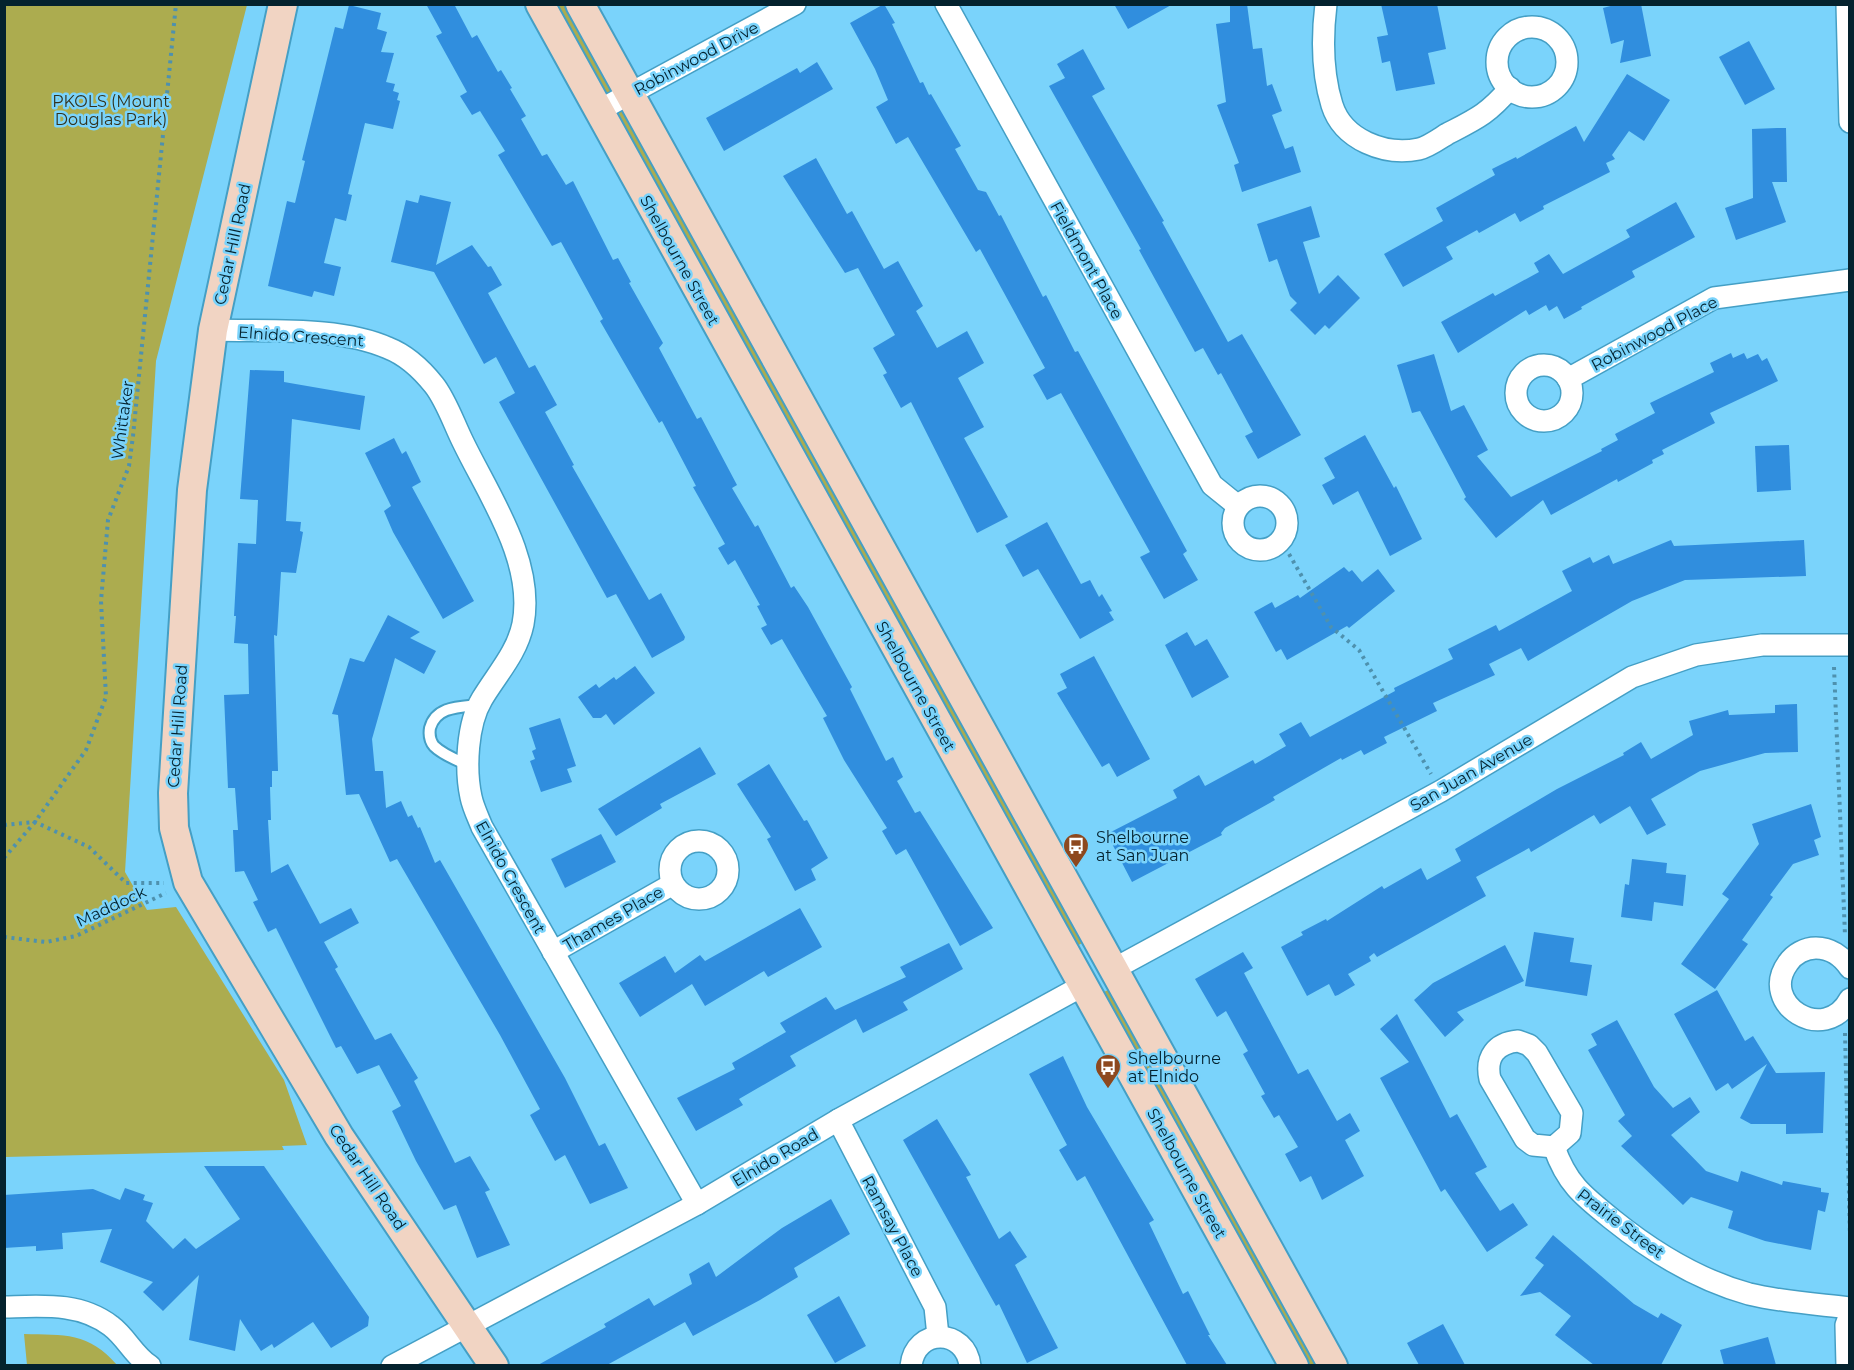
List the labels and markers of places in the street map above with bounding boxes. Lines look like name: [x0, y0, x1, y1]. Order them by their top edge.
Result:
place label: Shelbourne at San Juan: [1096, 828, 1189, 865]
bus stop icon: Shelbourne at San Juan: [1061, 831, 1091, 869]
place label: Shelbourne at Elnido: [1128, 1049, 1221, 1086]
bus stop icon: Shelbourne at Elnido: [1093, 1052, 1123, 1090]

